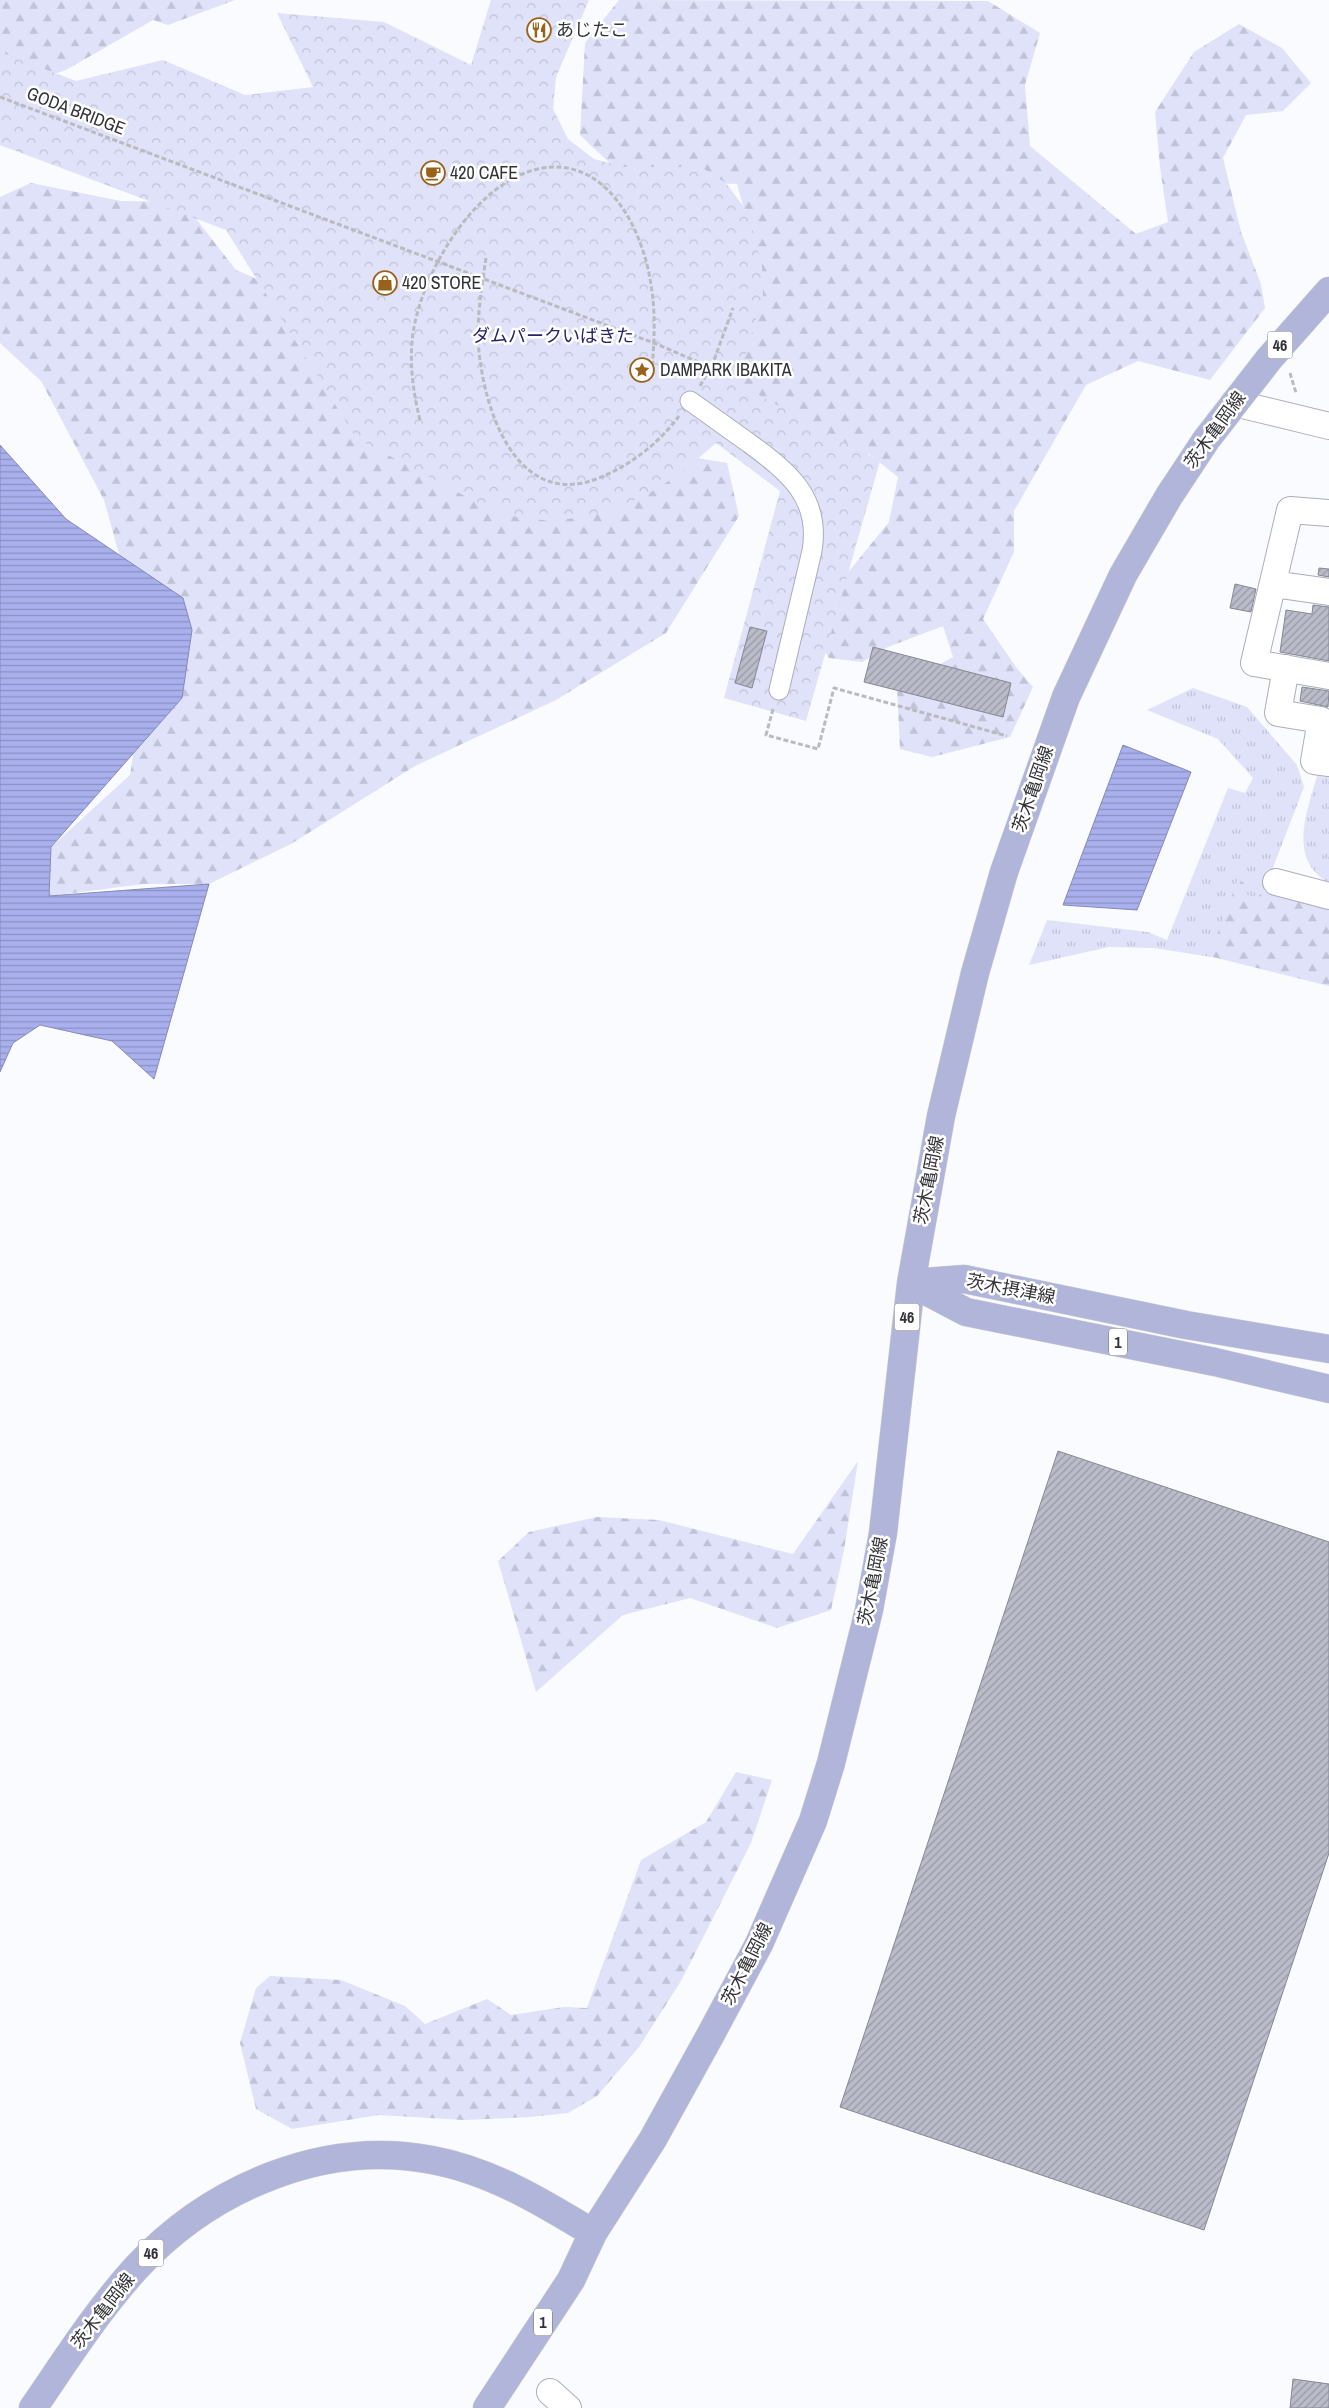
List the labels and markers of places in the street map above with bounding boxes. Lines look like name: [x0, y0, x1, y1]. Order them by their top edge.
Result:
restaurant icon: あじたこ: [526, 17, 552, 43]
place label: あじたこ: [556, 17, 628, 42]
cafe icon: 420 CAFE: [420, 160, 446, 186]
place label: 420 CAFE: [450, 160, 518, 185]
shop icon: 420 STORE: [372, 270, 398, 296]
place label: 420 STORE: [402, 270, 481, 295]
place icon: DAMPARK IBAKITA: [629, 357, 655, 383]
place label: DAMPARK IBAKITA: [660, 357, 792, 382]

